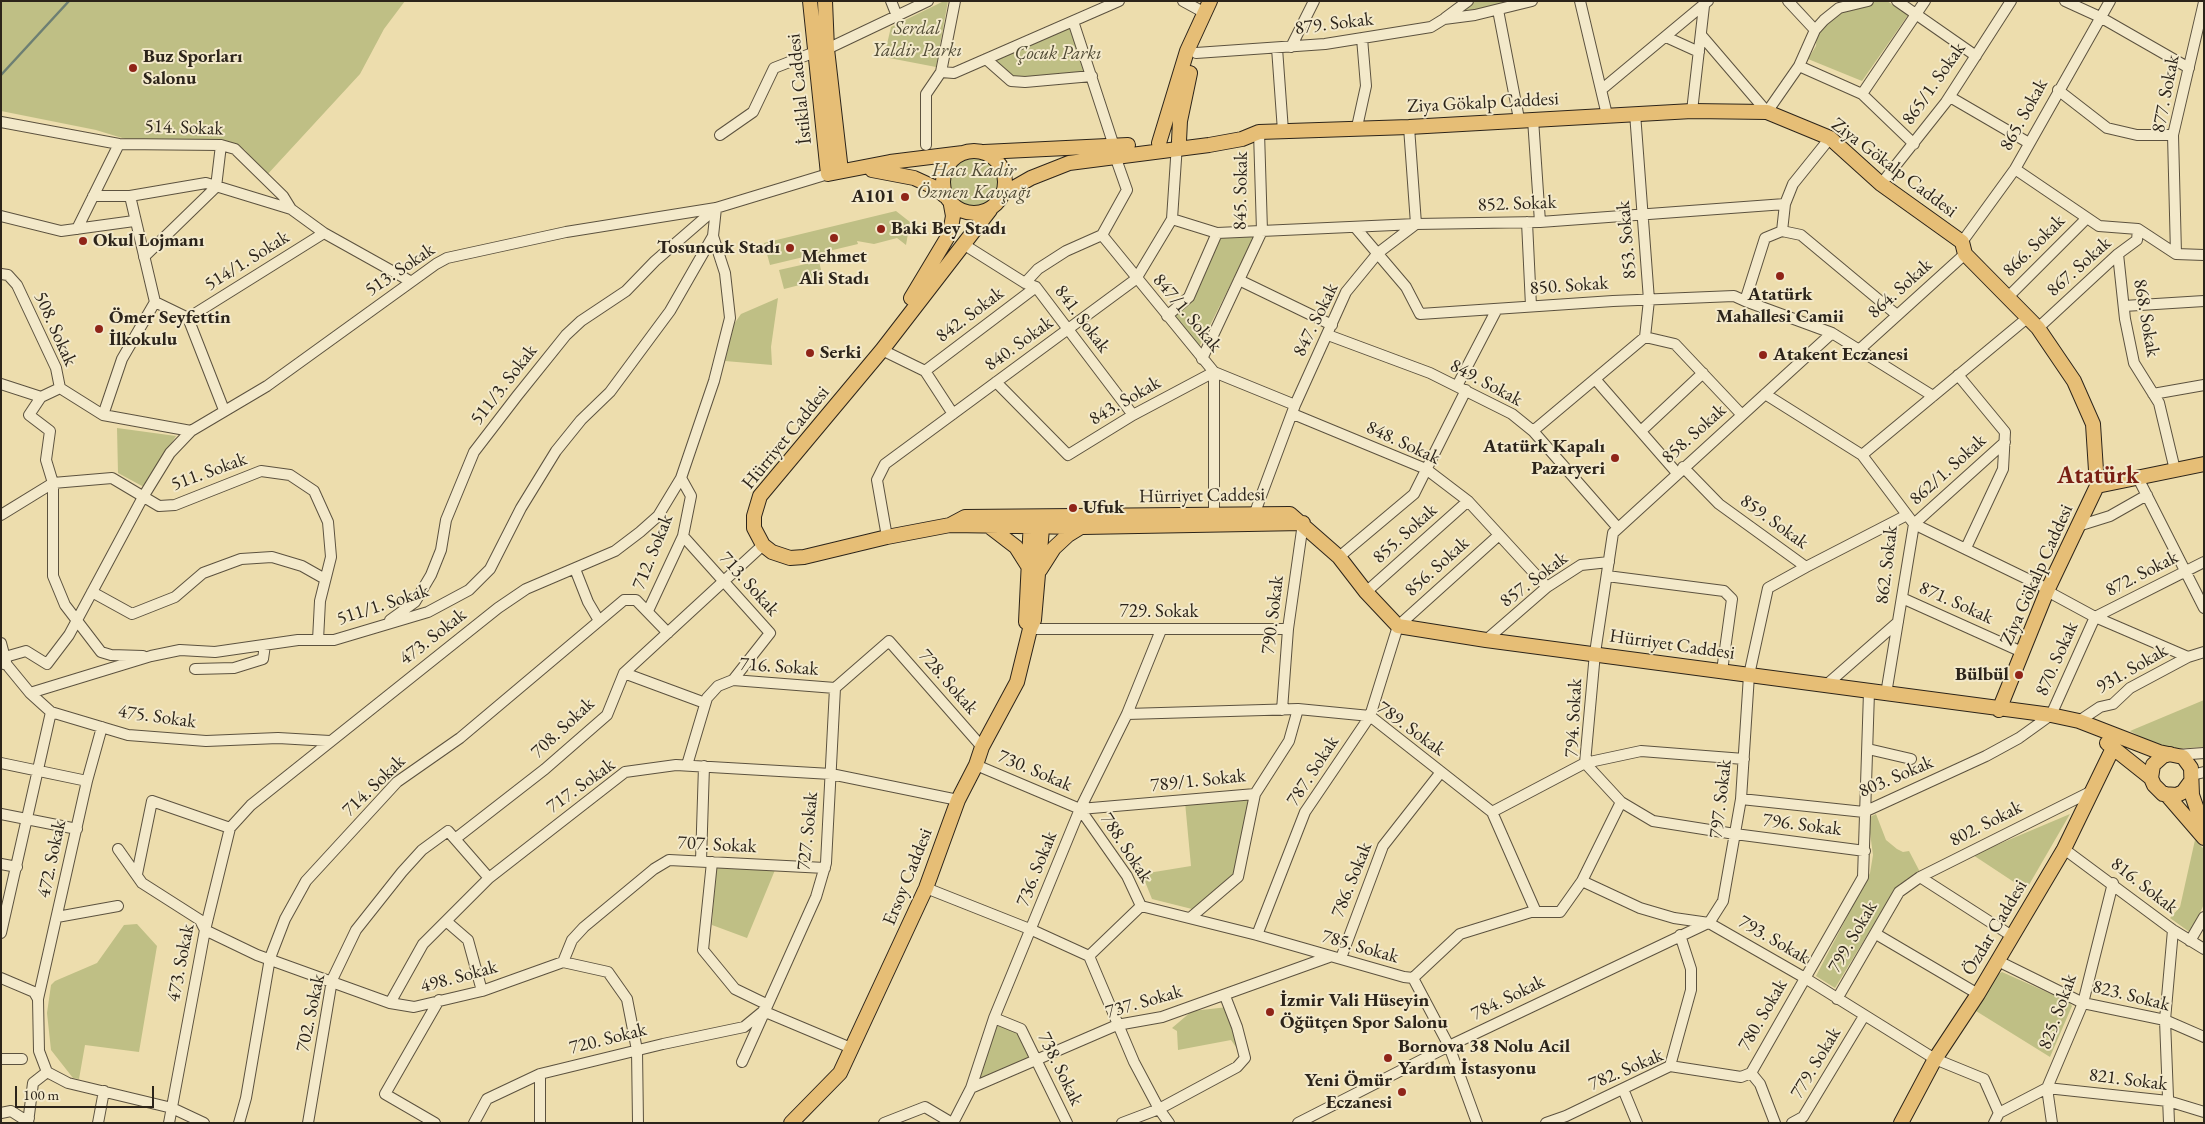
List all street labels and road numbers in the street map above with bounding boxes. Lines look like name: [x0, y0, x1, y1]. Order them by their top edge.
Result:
street label: 879. Sokak: [1293, 8, 1375, 40]
street label: İstiklal Caddesi: [783, 33, 817, 145]
street label: 865/1. Sokak: [1897, 38, 1971, 130]
street label: 877. Sokak: [2147, 53, 2185, 135]
street label: 865. Sokak: [1995, 75, 2053, 155]
street label: Ziya Gökalp Caddesi: [1407, 88, 1559, 118]
street label: Ziya Gökalp Caddesi: [1827, 113, 1961, 223]
street label: 514. Sokak: [144, 115, 224, 141]
street label: 845. Sokak: [1229, 151, 1253, 231]
street label: 852. Sokak: [1477, 191, 1557, 217]
street label: 853. Sokak: [1612, 200, 1642, 280]
street label: 866. Sokak: [1998, 210, 2070, 282]
street label: 514/1. Sokak: [200, 226, 294, 296]
street label: 867. Sokak: [2042, 232, 2116, 302]
street label: 513. Sokak: [361, 238, 439, 302]
street label: 864. Sokak: [1863, 254, 1937, 324]
street label: 847/1. Sokak: [1148, 269, 1226, 357]
street label: 850. Sokak: [1529, 272, 1609, 300]
street label: 868. Sokak: [2128, 277, 2164, 359]
street label: 847. Sokak: [1288, 280, 1344, 360]
street label: 841. Sokak: [1049, 281, 1115, 357]
street label: 842. Sokak: [932, 282, 1008, 348]
street label: 508. Sokak: [29, 288, 81, 370]
street label: 840. Sokak: [980, 312, 1058, 376]
street label: 511/3. Sokak: [466, 340, 542, 430]
street label: 849. Sokak: [1446, 354, 1526, 412]
street label: 843. Sokak: [1085, 371, 1165, 431]
street label: Hürriyet Caddesi: [737, 382, 835, 494]
street label: 858. Sokak: [1657, 399, 1731, 469]
street label: 848. Sokak: [1362, 416, 1444, 470]
street label: 862/1. Sokak: [1905, 430, 1991, 510]
street label: 511. Sokak: [168, 448, 250, 496]
street label: Hürriyet Caddesi: [1139, 483, 1265, 509]
street label: 859. Sokak: [1735, 490, 1813, 554]
street label: 855. Sokak: [1368, 499, 1442, 569]
street label: Ziya Gökalp Caddesi: [1996, 501, 2078, 649]
street label: 712. Sokak: [628, 511, 678, 593]
street label: 862. Sokak: [1871, 524, 1903, 606]
street label: 856. Sokak: [1400, 532, 1474, 602]
street label: 872. Sokak: [2102, 546, 2182, 602]
street label: 713. Sokak: [714, 547, 784, 621]
street label: 857. Sokak: [1496, 547, 1572, 613]
street label: 790. Sokak: [1257, 574, 1289, 656]
street label: 871. Sokak: [1915, 577, 1997, 629]
street label: 511/1. Sokak: [334, 579, 432, 631]
street label: 729. Sokak: [1120, 601, 1198, 623]
street label: 473. Sokak: [395, 604, 471, 670]
street label: 870. Sokak: [2031, 618, 2083, 700]
street label: Hürriyet Caddesi: [1608, 625, 1736, 665]
street label: 931. Sokak: [2092, 639, 2172, 699]
street label: 728. Sokak: [914, 645, 982, 719]
street label: 716. Sokak: [739, 653, 819, 681]
street label: 794. Sokak: [1561, 678, 1587, 758]
street label: 708. Sokak: [526, 693, 600, 763]
street label: 789. Sokak: [1372, 697, 1450, 761]
street label: 475. Sokak: [116, 700, 198, 734]
street label: 787. Sokak: [1282, 732, 1344, 810]
street label: 730. Sokak: [994, 745, 1076, 797]
street label: 714. Sokak: [338, 750, 410, 822]
street label: 803. Sokak: [1855, 751, 1937, 803]
street label: 717. Sokak: [542, 754, 620, 818]
street label: 797. Sokak: [1705, 758, 1737, 840]
street label: 789/1. Sokak: [1149, 765, 1247, 797]
street label: 727. Sokak: [793, 791, 823, 871]
street label: 802. Sokak: [1946, 796, 2026, 852]
street label: 788. Sokak: [1095, 809, 1157, 887]
street label: 796. Sokak: [1761, 809, 1843, 841]
street label: 472. Sokak: [33, 818, 71, 900]
street label: Ersoy Caddesi: [878, 825, 938, 929]
street label: 736. Sokak: [1012, 828, 1062, 910]
street label: 707. Sokak: [677, 832, 757, 858]
street label: 786. Sokak: [1327, 839, 1377, 921]
street label: 816. Sokak: [2106, 853, 2182, 919]
street label: Özdar Caddesi: [1958, 876, 2032, 980]
street label: 799. Sokak: [1823, 897, 1883, 977]
street label: 793. Sokak: [1734, 910, 1814, 970]
street label: 473. Sokak: [162, 922, 200, 1004]
street label: 785. Sokak: [1319, 925, 1401, 969]
street label: 498. Sokak: [418, 956, 500, 998]
street label: 784. Sokak: [1468, 970, 1548, 1026]
street label: 825. Sokak: [2034, 971, 2082, 1053]
street label: 702. Sokak: [292, 972, 330, 1054]
street label: 780. Sokak: [1733, 975, 1793, 1055]
street label: 823. Sokak: [2090, 975, 2172, 1017]
street label: 737. Sokak: [1103, 980, 1185, 1024]
street label: 720. Sokak: [567, 1018, 649, 1060]
street label: 779. Sokak: [1786, 1023, 1846, 1103]
street label: 738. Sokak: [1032, 1029, 1088, 1109]
street label: 782. Sokak: [1585, 1044, 1667, 1096]
street label: 821. Sokak: [2087, 1064, 2169, 1096]

